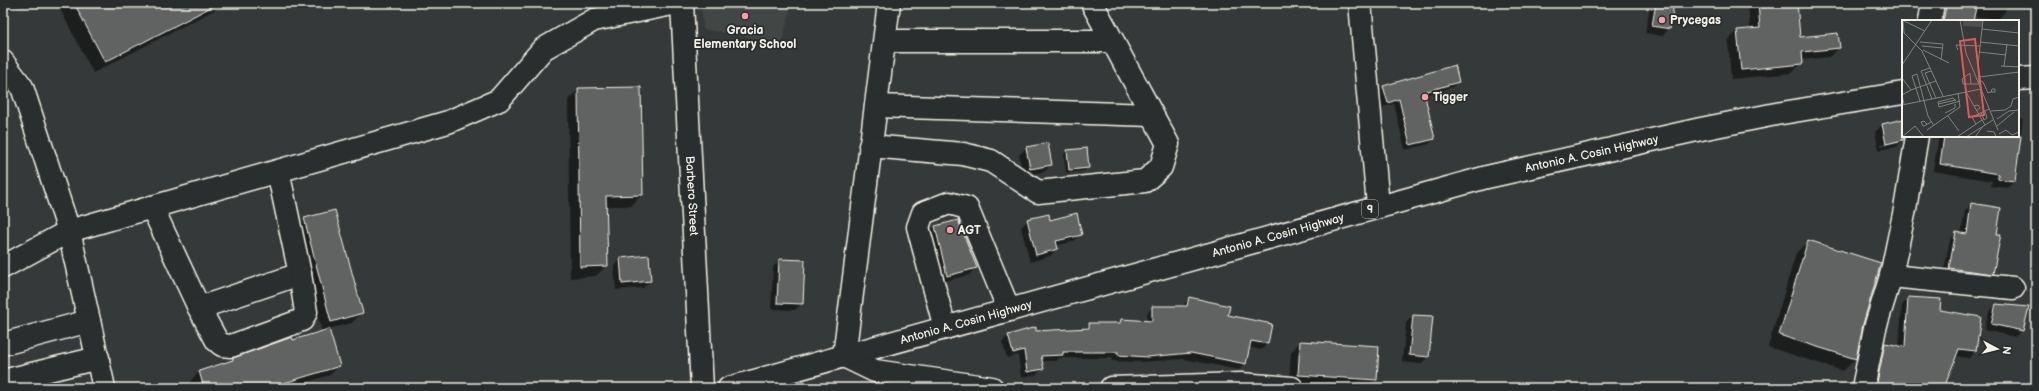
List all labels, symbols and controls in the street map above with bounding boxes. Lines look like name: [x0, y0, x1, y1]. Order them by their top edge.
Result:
marker: Gracia Elementary School: [740, 11, 750, 21]
place label: Prycegas: [1670, 13, 1721, 28]
marker: Prycegas: [1657, 15, 1667, 25]
inset map: [1902, 20, 2019, 137]
place label: Gracia Elementary School: [694, 23, 796, 52]
place label: Tigger: [1433, 90, 1468, 105]
marker: Tigger: [1420, 92, 1430, 102]
street label: Antonio A. Cosin Highway: [1524, 132, 1660, 176]
street label: Barbero Street: [682, 155, 701, 237]
road number: 9: [1362, 200, 1378, 218]
street label: Antonio A. Cosin Highway: [1211, 210, 1346, 261]
place label: AGT: [957, 223, 981, 238]
marker: AGT: [945, 225, 955, 235]
street label: Antonio A. Cosin Highway: [898, 297, 1034, 348]
north arrow: [1977, 329, 2017, 369]
text: N: [1999, 345, 2013, 355]

